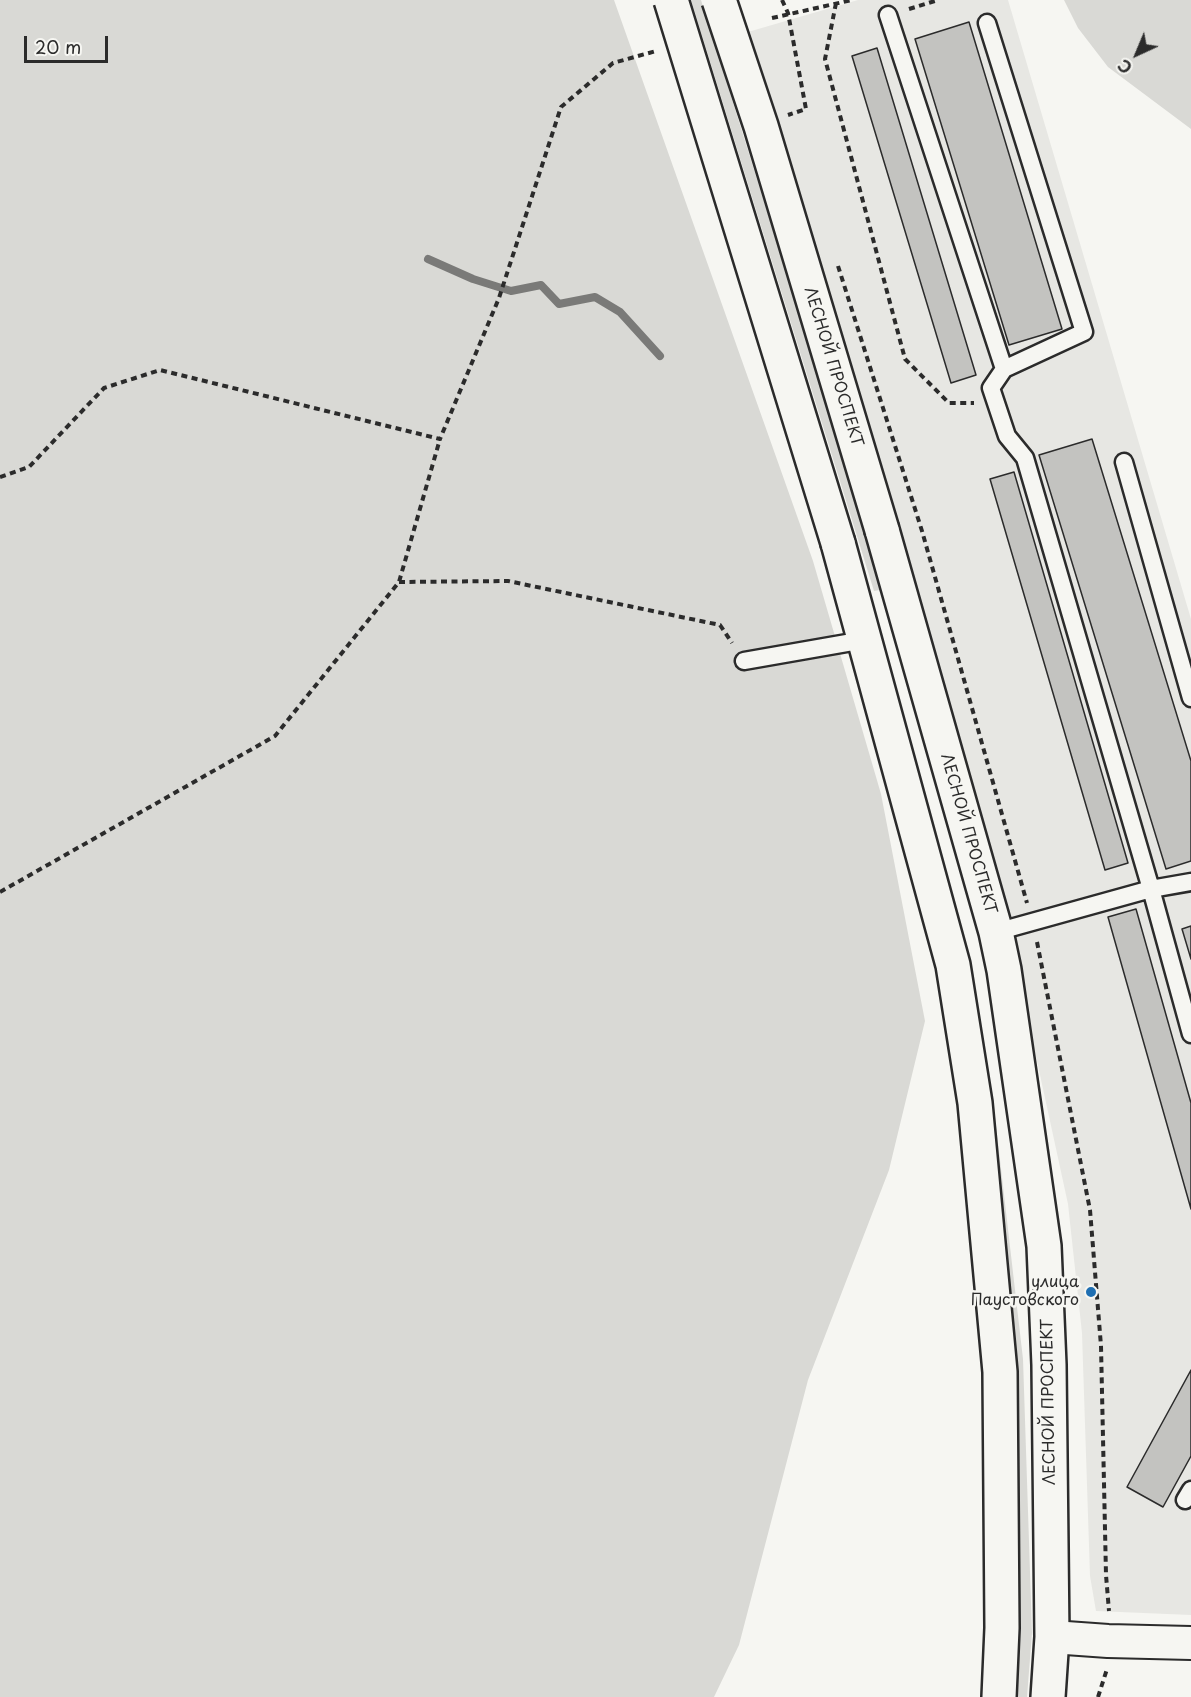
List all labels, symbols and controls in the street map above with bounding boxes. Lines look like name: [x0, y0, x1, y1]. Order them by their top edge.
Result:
scale bar: [27, 24, 111, 62]
north arrow: [1107, 24, 1167, 84]
text: 20 m: [35, 33, 81, 60]
text: С: [1112, 54, 1137, 80]
street label: ЛЕСНОЙ ПРОСПЕКТ: [800, 285, 866, 449]
street label: ЛЕСНОЙ ПРОСПЕКТ: [936, 751, 1000, 917]
place label: улица Паустовского: [971, 1273, 1079, 1311]
marker: улица Паустовского: [1084, 1285, 1098, 1299]
street label: ЛЕСНОЙ ПРОСПЕКТ: [1038, 1319, 1060, 1485]

